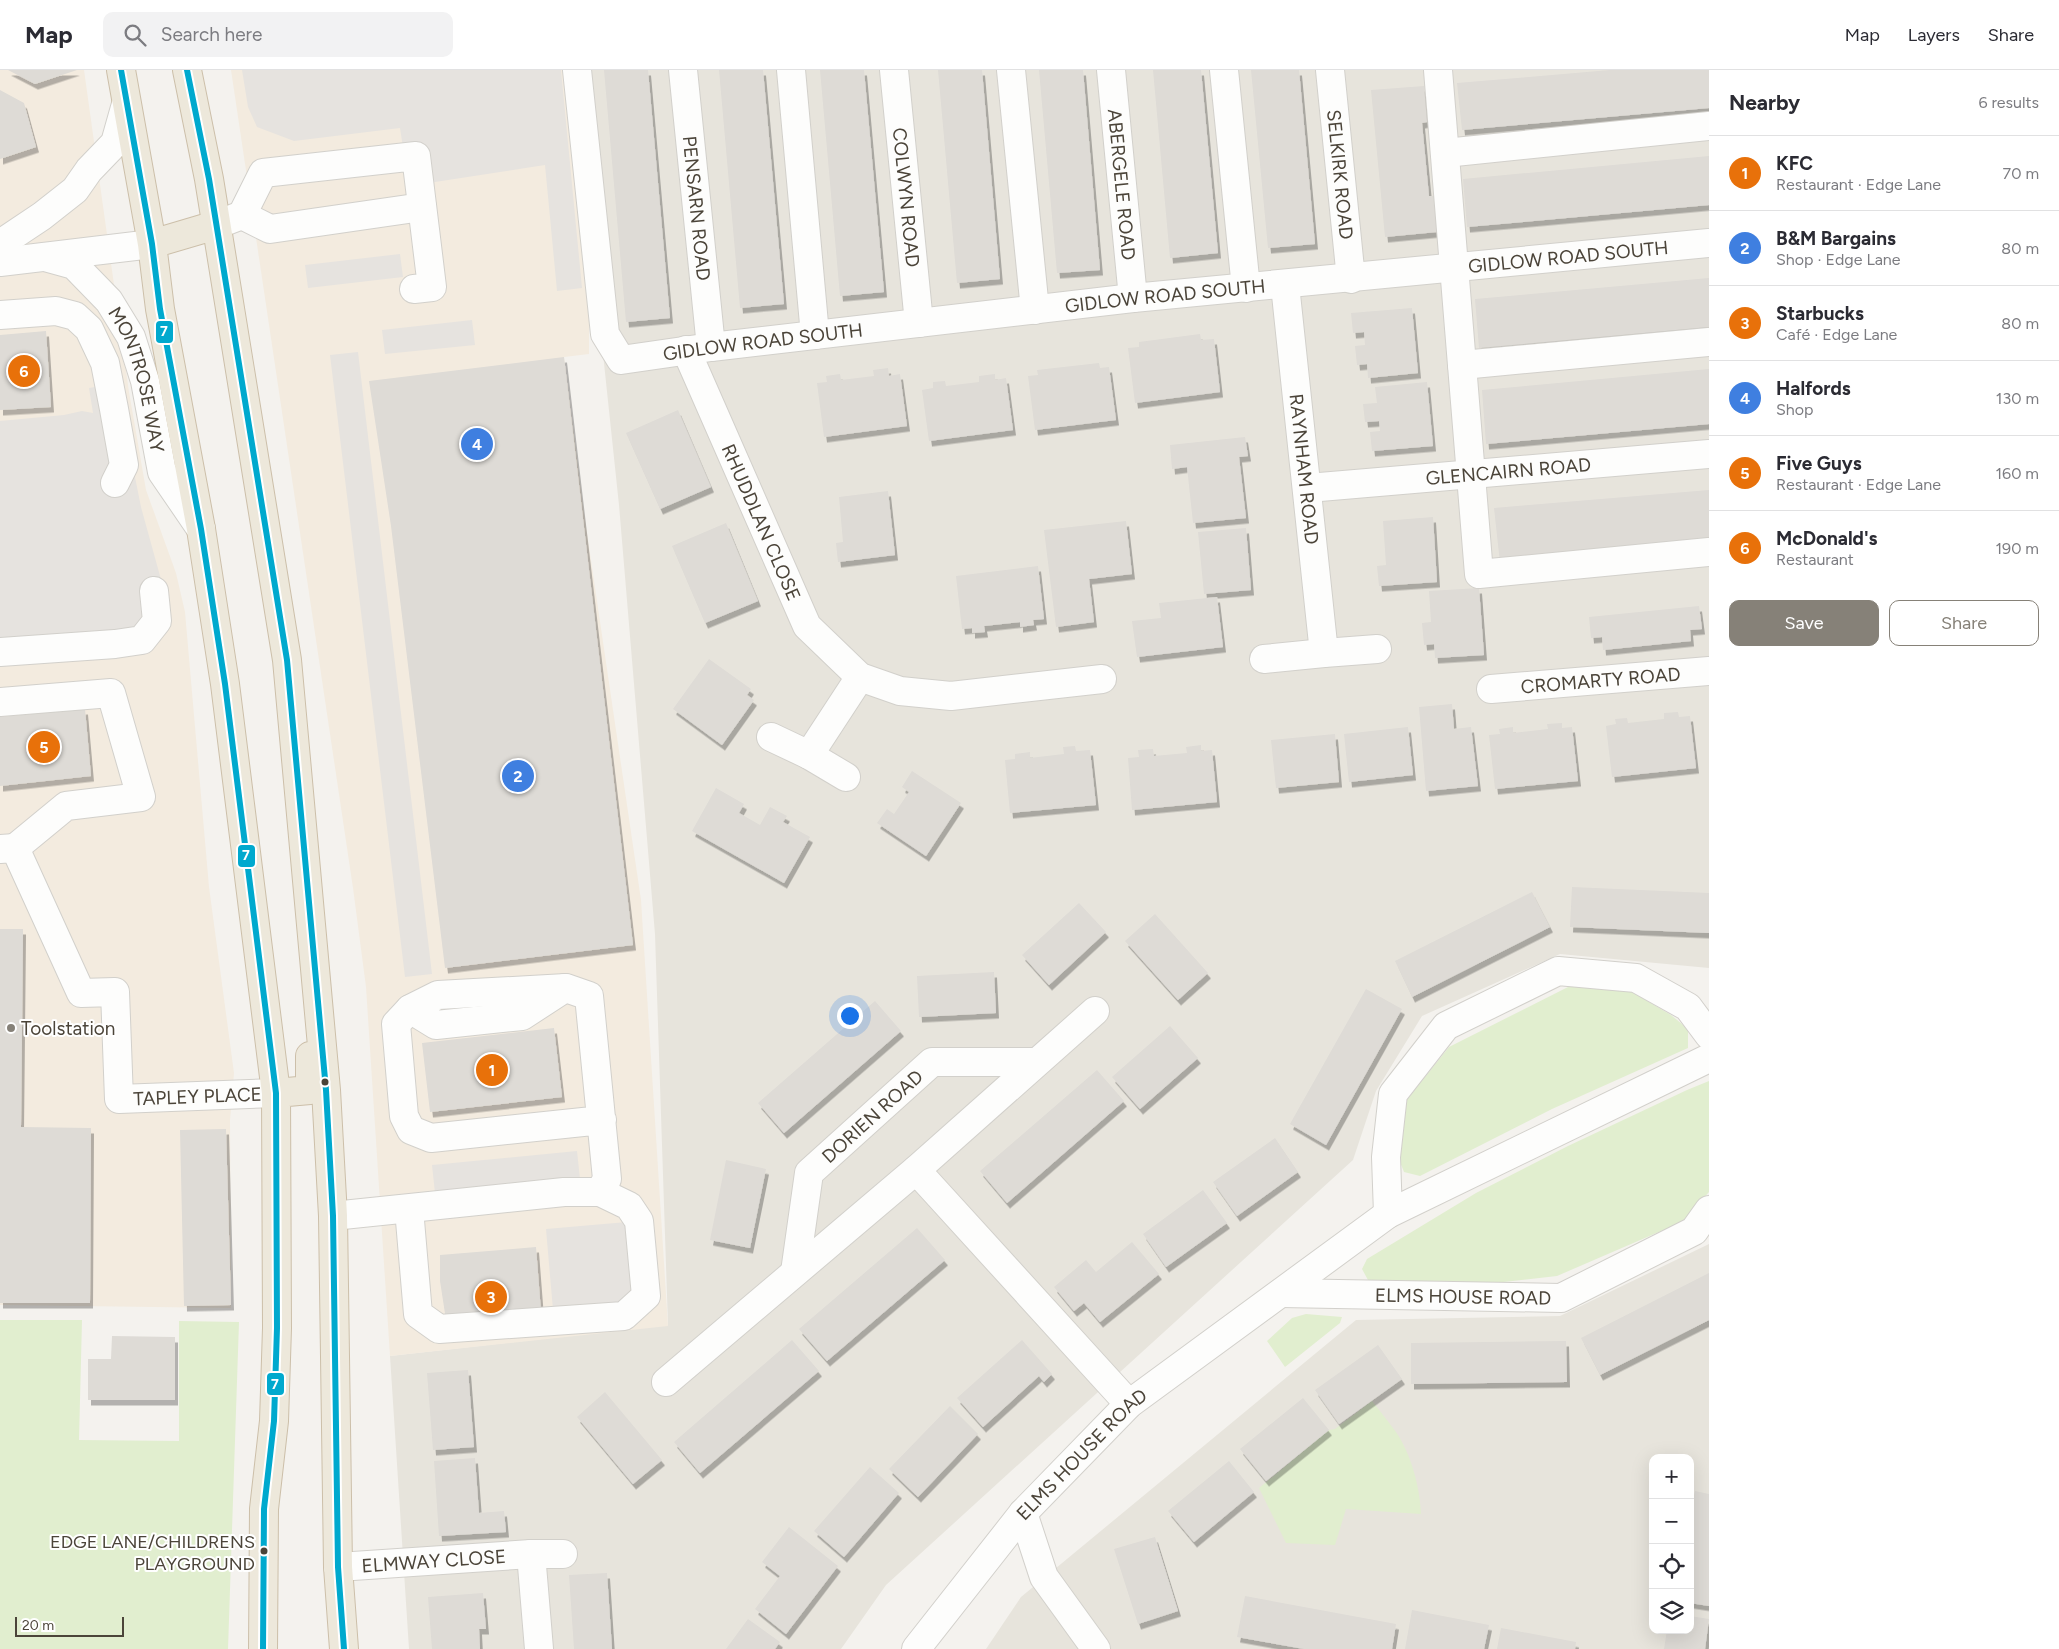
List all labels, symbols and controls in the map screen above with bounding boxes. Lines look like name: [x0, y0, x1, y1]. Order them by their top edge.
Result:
search box: [103, 12, 453, 57]
text: Map: [25, 20, 73, 49]
icon: search: [121, 21, 149, 49]
text: Search here: [161, 23, 262, 46]
text: Map: [1845, 24, 1880, 46]
text: Layers: [1908, 24, 1960, 46]
text: Share: [1988, 24, 2034, 46]
text: Nearby: [1729, 90, 1800, 115]
text: 6 results: [1978, 93, 2039, 112]
street label: ABERGELE ROAD: [1103, 108, 1140, 261]
street label: SELKIRK ROAD: [1322, 109, 1358, 241]
street label: COLWYN ROAD: [888, 127, 924, 268]
street label: PENSARN ROAD: [678, 135, 715, 282]
text: KFC: [1776, 152, 1813, 175]
text: 1: [1742, 164, 1748, 183]
text: 70 m: [2003, 164, 2039, 183]
text: Restaurant · Edge Lane: [1776, 175, 1941, 194]
text: B&M Bargains: [1776, 227, 1896, 250]
street label: GIDLOW ROAD SOUTH: [1467, 236, 1670, 278]
text: 2: [1740, 239, 1750, 258]
text: 80 m: [2001, 239, 2039, 258]
text: Shop · Edge Lane: [1776, 250, 1901, 269]
street label: GIDLOW ROAD SOUTH: [1064, 274, 1266, 318]
text: Starbucks: [1776, 302, 1864, 325]
street label: MONTROSE WAY: [103, 303, 169, 455]
text: 3: [1741, 314, 1749, 333]
text: 80 m: [2001, 314, 2039, 333]
street label: GIDLOW ROAD SOUTH: [661, 318, 864, 366]
line badge: 7: [155, 320, 174, 344]
text: 7: [160, 323, 168, 340]
text: Café · Edge Lane: [1776, 325, 1897, 344]
pin: 6: [8, 352, 40, 390]
text: Halfords: [1776, 377, 1851, 400]
text: 4: [1740, 389, 1750, 408]
text: 130 m: [1996, 389, 2039, 408]
street label: RAYNHAM ROAD: [1285, 393, 1323, 546]
text: Shop: [1776, 400, 1814, 419]
pin: 4: [461, 425, 493, 463]
street label: RHUDDLAN CLOSE: [717, 440, 805, 604]
text: Five Guys: [1776, 452, 1862, 475]
street label: GLENCAIRN ROAD: [1425, 453, 1592, 490]
text: 5: [1740, 464, 1750, 483]
text: 160 m: [1996, 464, 2039, 483]
text: Restaurant · Edge Lane: [1776, 475, 1941, 494]
text: McDonald's: [1776, 527, 1877, 550]
text: 6: [1740, 539, 1750, 558]
text: 190 m: [1996, 539, 2039, 558]
text: Restaurant: [1776, 550, 1854, 569]
button: Save: [1729, 600, 1879, 646]
button: Share: [1889, 600, 2039, 646]
street label: CROMARTY ROAD: [1520, 662, 1682, 699]
pin: 5: [28, 728, 60, 766]
pin: 2: [502, 757, 534, 795]
line badge: 7: [237, 844, 256, 868]
text: 7: [242, 847, 250, 864]
your location: [837, 1003, 863, 1029]
place label: Toolstation: [21, 1017, 115, 1040]
marker: Toolstation: [5, 1022, 17, 1034]
pin: 1: [476, 1051, 508, 1089]
street label: DORIEN ROAD: [817, 1065, 928, 1168]
unlabelled marker: [320, 1077, 330, 1087]
street label: TAPLEY PLACE: [133, 1083, 262, 1110]
pin: 3: [475, 1278, 507, 1316]
street label: ELMS HOUSE ROAD: [1375, 1284, 1551, 1310]
line badge: 7: [266, 1372, 285, 1396]
text: 7: [271, 1376, 279, 1393]
street label: ELMS HOUSE ROAD: [1011, 1384, 1151, 1525]
map controls: [1649, 1454, 1694, 1634]
button: +: [1649, 1454, 1694, 1499]
button: −: [1649, 1499, 1694, 1544]
place label: EDGE LANE/CHILDRENS PLAYGROUND: [50, 1531, 255, 1575]
button: locate: [1649, 1544, 1694, 1589]
street label: ELMWAY CLOSE: [361, 1545, 507, 1577]
marker: EDGE LANE/CHILDRENS PLAYGROUND: [259, 1546, 269, 1556]
button: layers: [1649, 1589, 1694, 1634]
scale bar: [15, 1614, 124, 1637]
text: 20 m: [22, 1617, 54, 1634]

